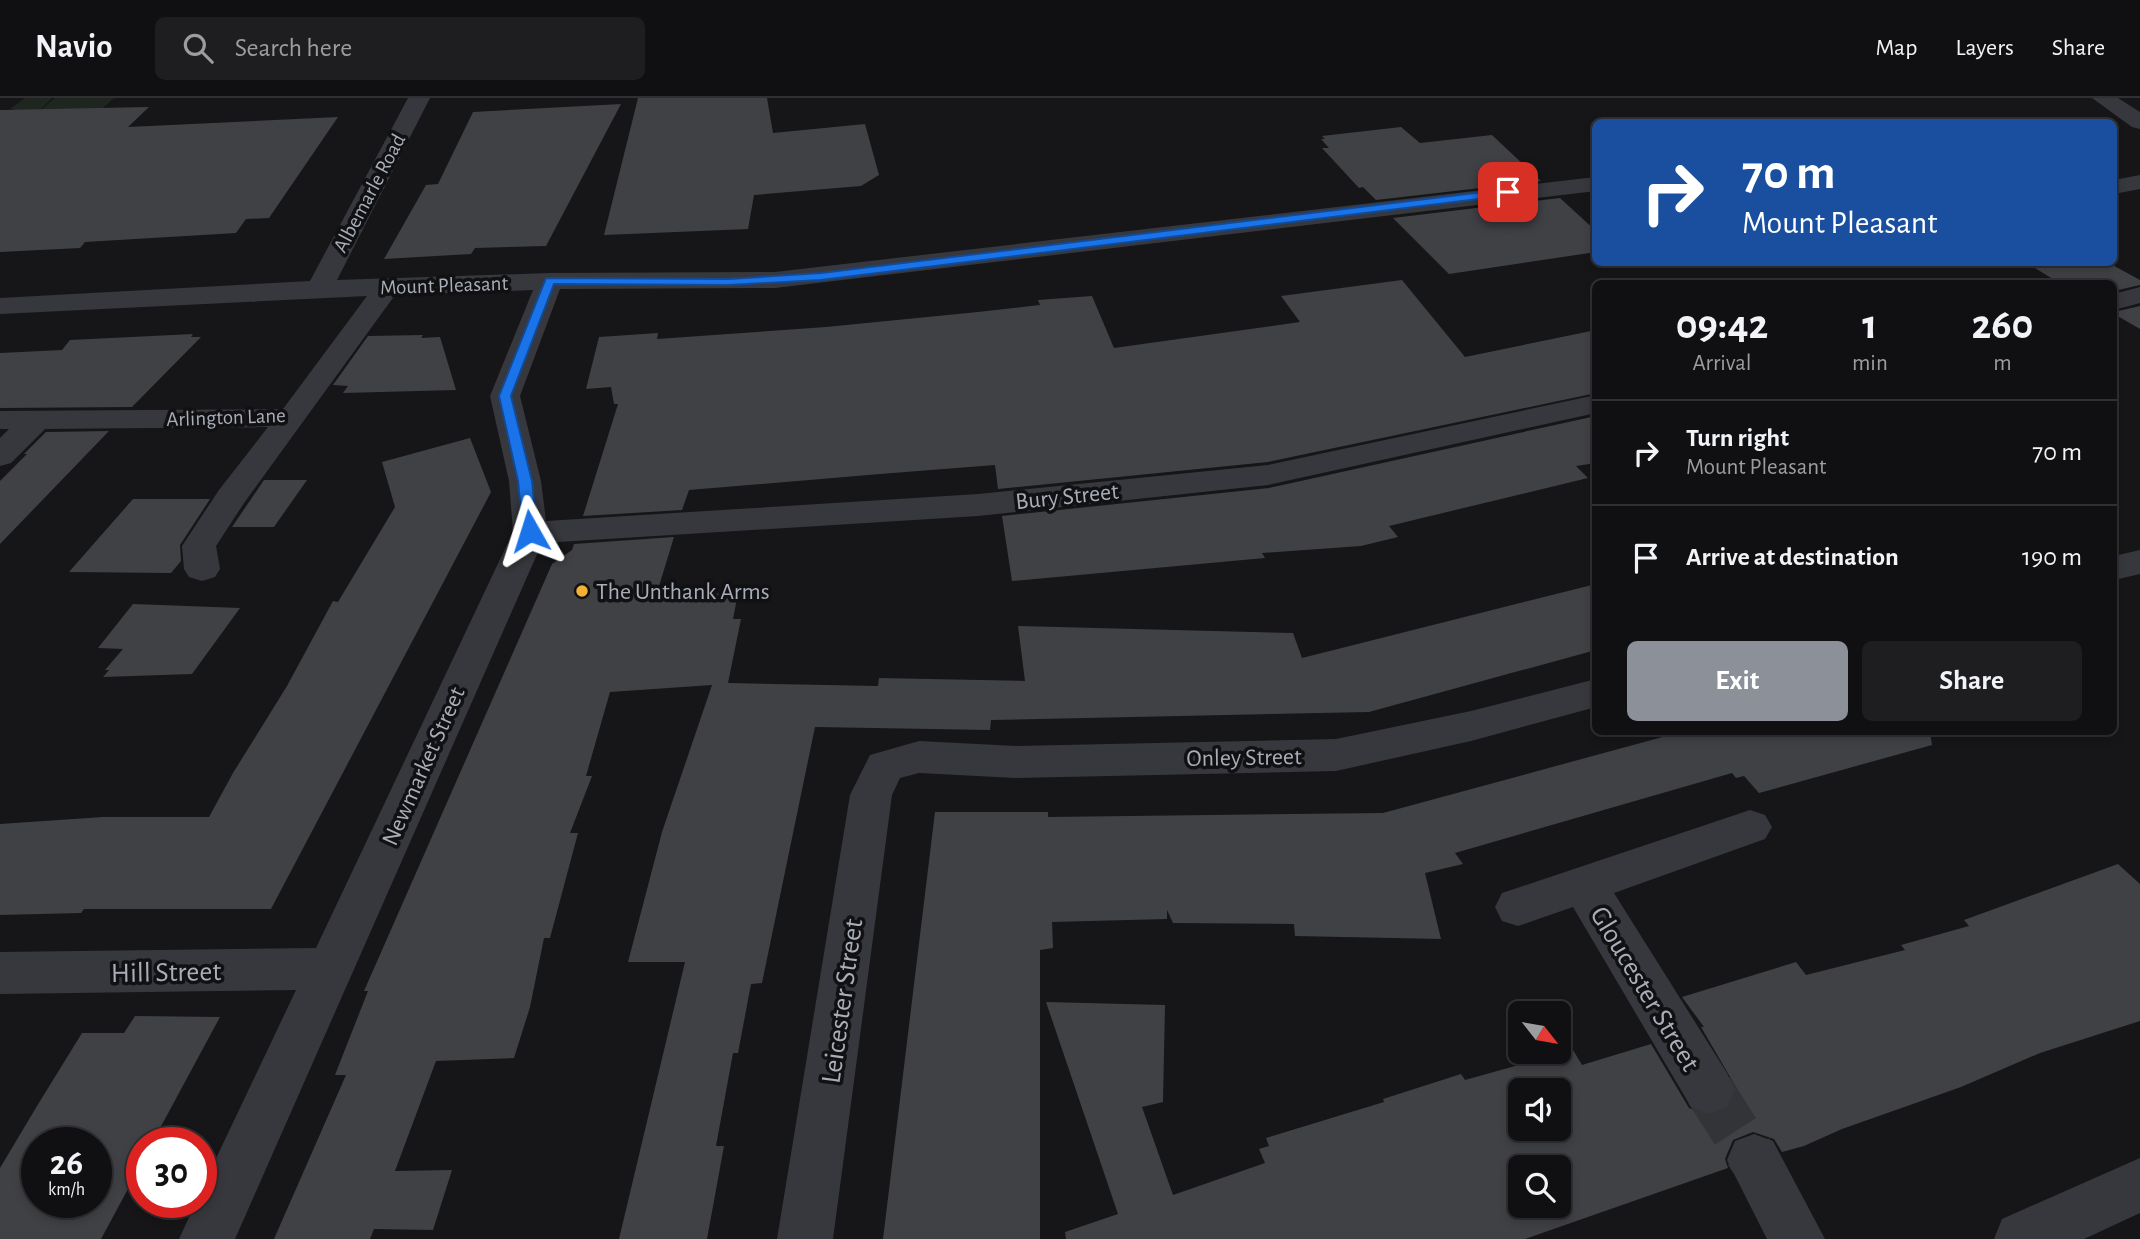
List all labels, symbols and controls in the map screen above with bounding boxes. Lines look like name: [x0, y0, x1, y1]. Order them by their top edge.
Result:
search box: [155, 17, 645, 80]
icon: search: [179, 29, 217, 67]
text: Navio: [35, 31, 113, 64]
text: Search here: [235, 35, 352, 61]
text: Map: [1875, 36, 1917, 60]
text: Layers: [1955, 36, 2014, 60]
text: Share: [2052, 36, 2105, 60]
street label: Albemarle Road: [329, 130, 410, 256]
icon: right: [1627, 147, 1718, 238]
text: 70 m: [1742, 149, 1836, 198]
pin: [1478, 162, 1538, 222]
icon: arrive: [1489, 173, 1527, 211]
text: Mount Pleasant: [1742, 207, 1937, 239]
street label: Mount Pleasant: [380, 273, 509, 298]
text: 09:42: [1676, 304, 1768, 346]
text: 1: [1862, 304, 1877, 346]
text: 260: [1971, 304, 2033, 346]
text: Arrival: [1692, 352, 1752, 375]
text: min: [1852, 352, 1888, 375]
text: m: [1993, 352, 2012, 375]
street label: Arlington Lane: [166, 405, 286, 430]
text: Turn right: [1686, 425, 1789, 451]
icon: right: [1627, 434, 1665, 472]
text: 70 m: [2032, 439, 2082, 465]
text: Mount Pleasant: [1686, 456, 1826, 479]
street label: Bury Street: [1014, 480, 1120, 514]
position arrow: [493, 494, 567, 568]
icon: arrive: [1627, 539, 1665, 577]
text: Arrive at destination: [1686, 544, 1899, 570]
text: 190 m: [2022, 544, 2082, 570]
place label: The Unthank Arms: [596, 580, 770, 604]
marker: The Unthank Arms: [574, 583, 590, 599]
button: Exit: [1627, 641, 1848, 721]
button: Share: [1862, 641, 2082, 721]
street label: Newmarket Street: [378, 683, 470, 849]
street label: Onley Street: [1186, 745, 1302, 771]
street label: Gloucester Street: [1584, 902, 1704, 1076]
street label: Leicester Street: [818, 917, 868, 1085]
street label: Hill Street: [111, 958, 221, 988]
north arrow: [1508, 1001, 1572, 1064]
map controls: [1508, 1001, 1571, 1218]
button: sound: [1508, 1078, 1571, 1141]
speed limit sign: 30: [126, 1127, 217, 1218]
text: 26: [50, 1146, 83, 1181]
button: search: [1508, 1155, 1571, 1218]
text: km/h: [48, 1181, 85, 1199]

